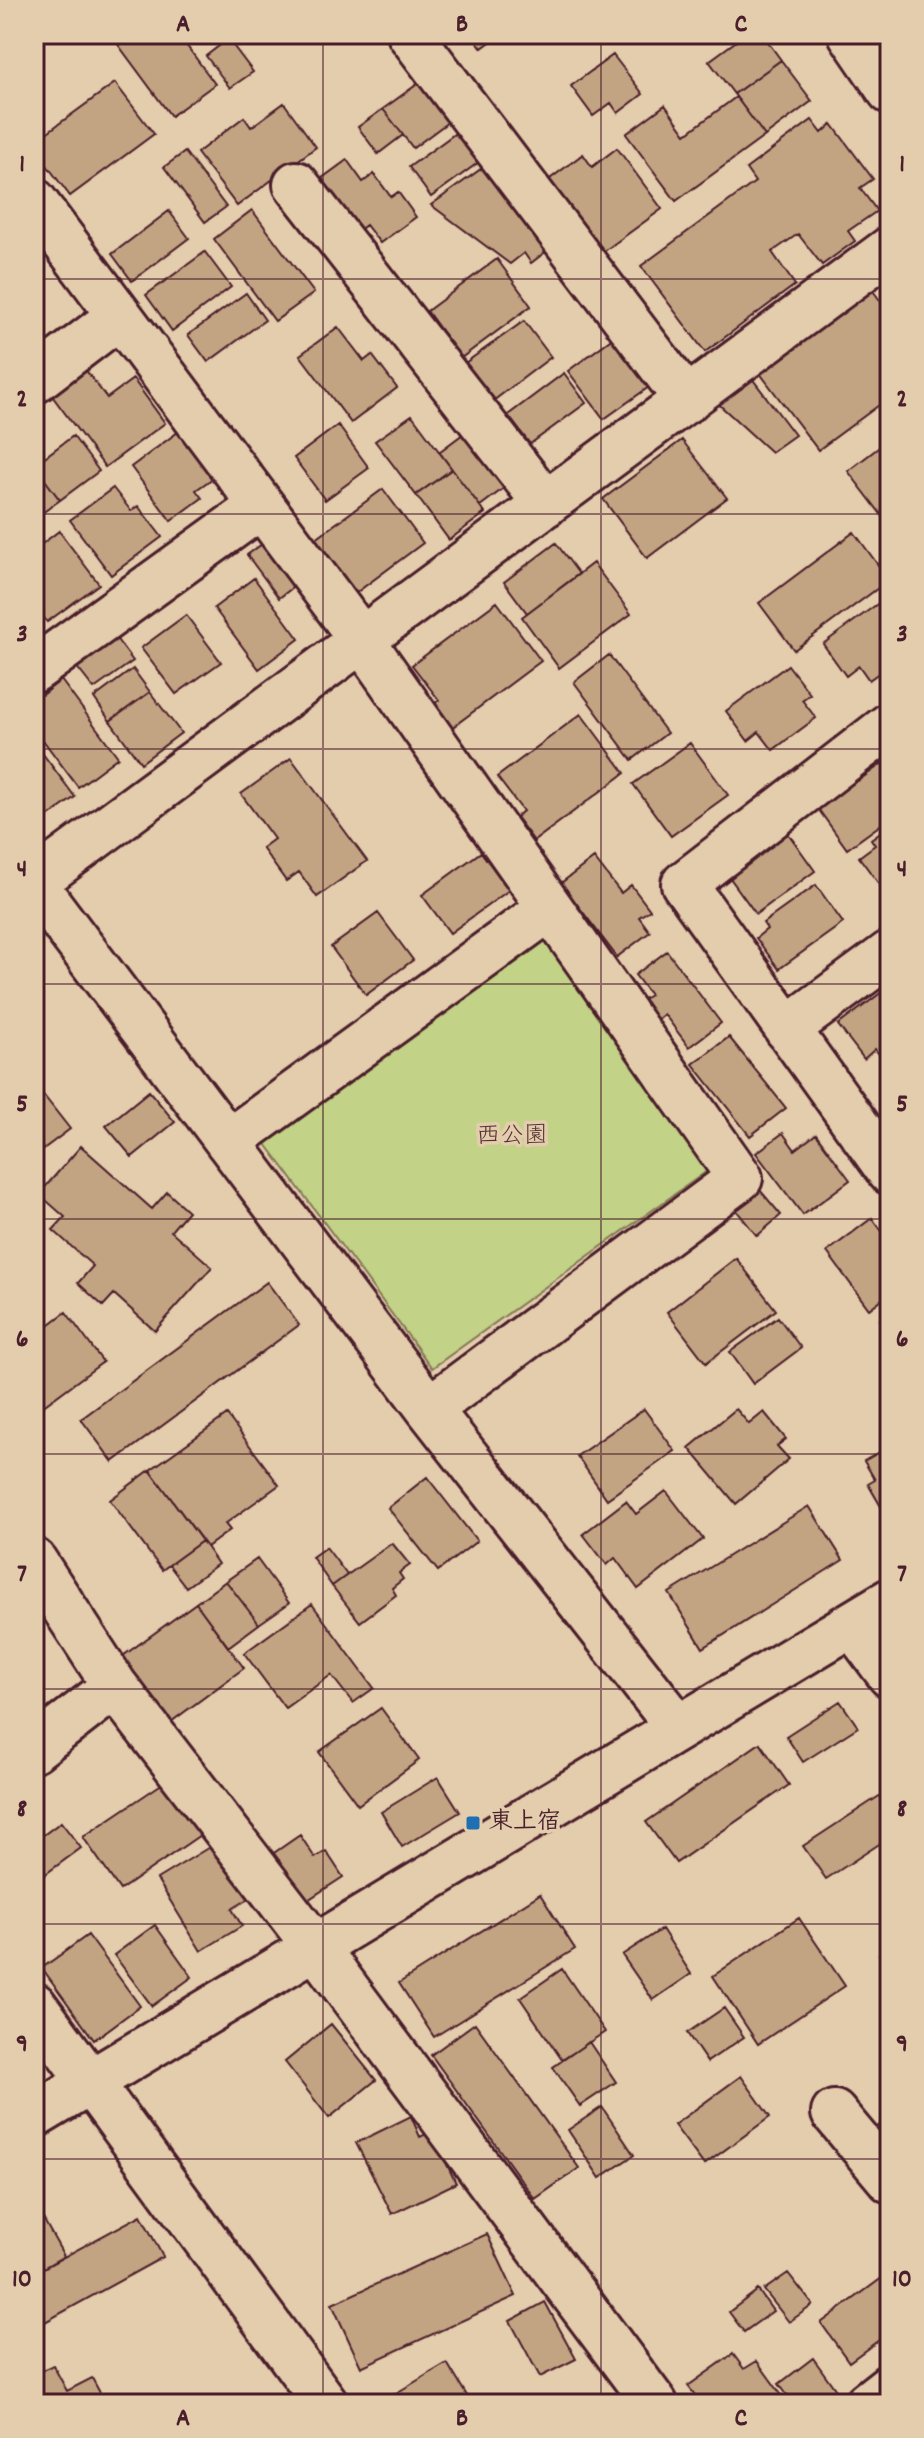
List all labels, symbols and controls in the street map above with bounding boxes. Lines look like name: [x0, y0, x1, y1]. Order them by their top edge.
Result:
text: A: [176, 7, 190, 44]
text: B: [456, 7, 468, 44]
text: C: [735, 7, 748, 44]
text: 1: [19, 147, 25, 184]
text: 1: [899, 147, 905, 184]
text: 2: [16, 382, 28, 419]
text: 2: [896, 382, 908, 419]
text: 3: [16, 617, 28, 654]
text: 3: [896, 617, 908, 654]
text: 4: [17, 852, 27, 889]
text: 4: [897, 852, 907, 889]
text: 5: [16, 1087, 28, 1124]
text: 5: [896, 1087, 908, 1124]
park label: 西公園: [476, 1120, 548, 1154]
text: 6: [16, 1322, 28, 1359]
text: 6: [896, 1322, 908, 1359]
text: 7: [17, 1557, 27, 1594]
text: 7: [897, 1557, 907, 1594]
text: 8: [17, 1792, 27, 1829]
text: 8: [897, 1792, 907, 1829]
place label: 東上宿: [489, 1806, 561, 1840]
marker: 東上宿: [464, 1814, 482, 1832]
text: 9: [16, 2027, 28, 2064]
text: 9: [896, 2027, 908, 2064]
text: 10: [12, 2262, 32, 2299]
text: 10: [892, 2262, 912, 2299]
text: A: [176, 2401, 190, 2438]
text: B: [456, 2401, 468, 2438]
text: C: [735, 2401, 748, 2438]

